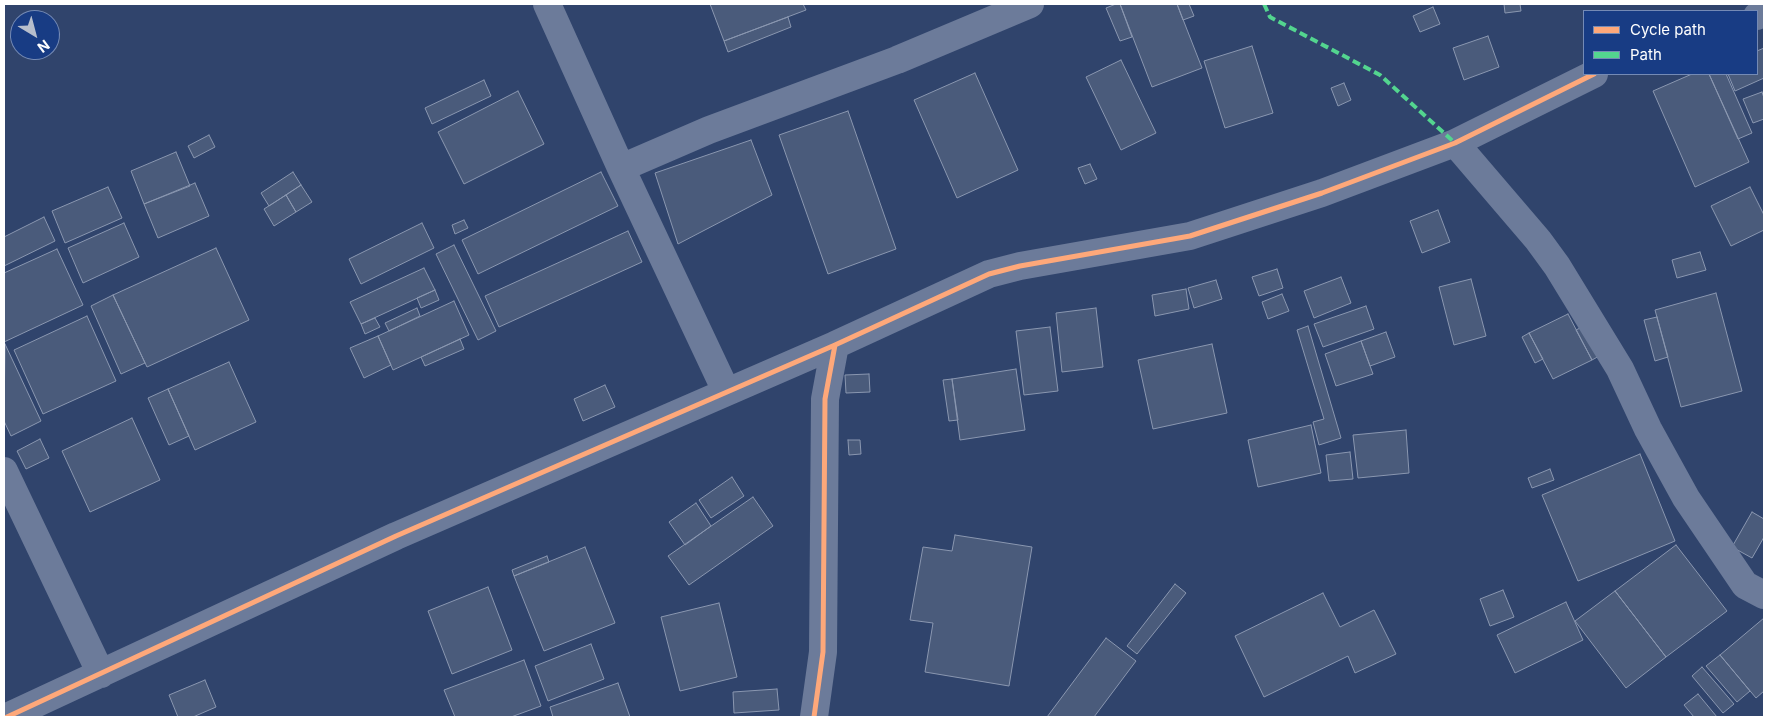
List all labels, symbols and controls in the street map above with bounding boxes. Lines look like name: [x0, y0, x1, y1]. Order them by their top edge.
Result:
north arrow: [10, 10, 60, 60]
legend: [1583, 10, 1758, 75]
text: Cycle path: [1630, 20, 1706, 39]
text: N: [34, 37, 53, 57]
text: Path: [1630, 45, 1662, 64]

